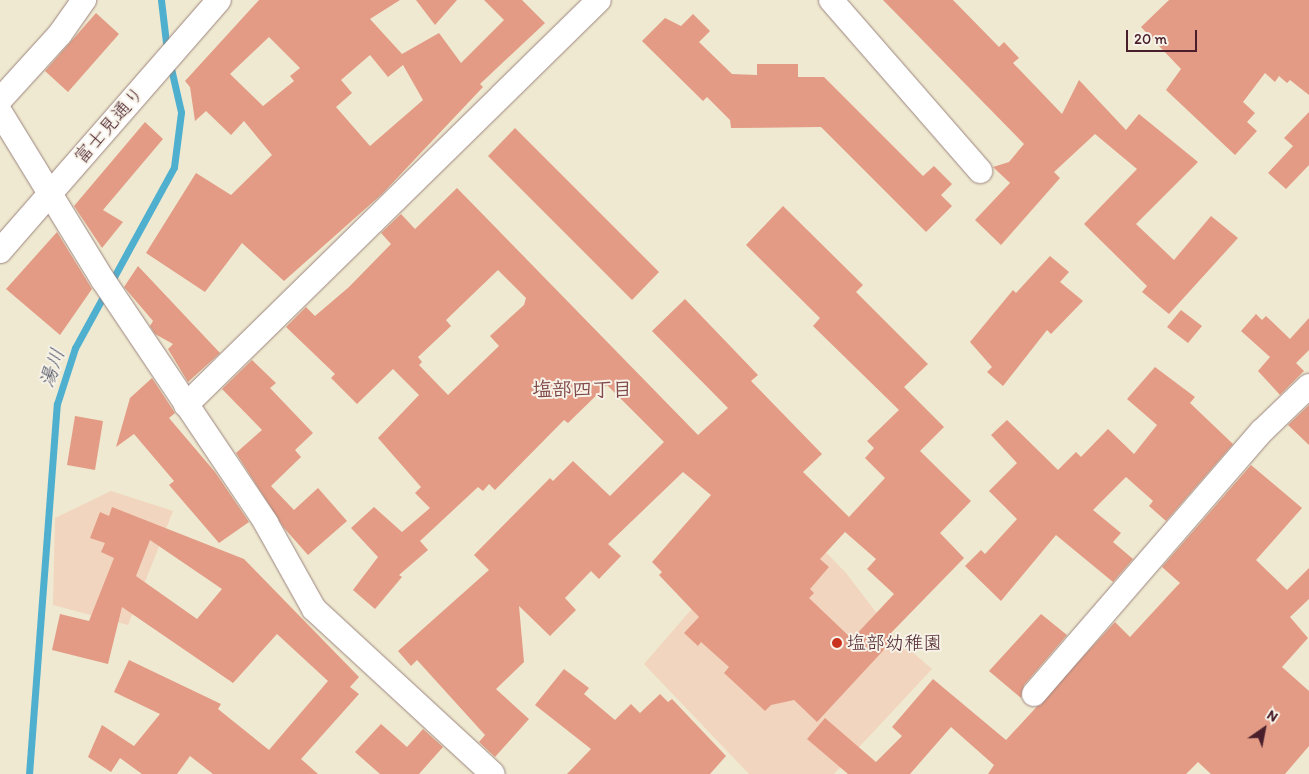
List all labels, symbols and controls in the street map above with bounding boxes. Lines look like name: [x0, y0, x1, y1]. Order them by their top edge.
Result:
scale bar: [1129, 20, 1200, 52]
text: 20 m: [1134, 30, 1167, 48]
street label: 富士見通り: [69, 82, 149, 168]
water label: 湯川: [34, 345, 70, 391]
district label: 塩部四丁目: [532, 377, 632, 401]
place label: 塩部幼稚園: [847, 632, 942, 654]
marker: 塩部幼稚園: [831, 637, 843, 649]
north arrow: [1239, 704, 1289, 754]
text: N: [1264, 706, 1281, 726]

